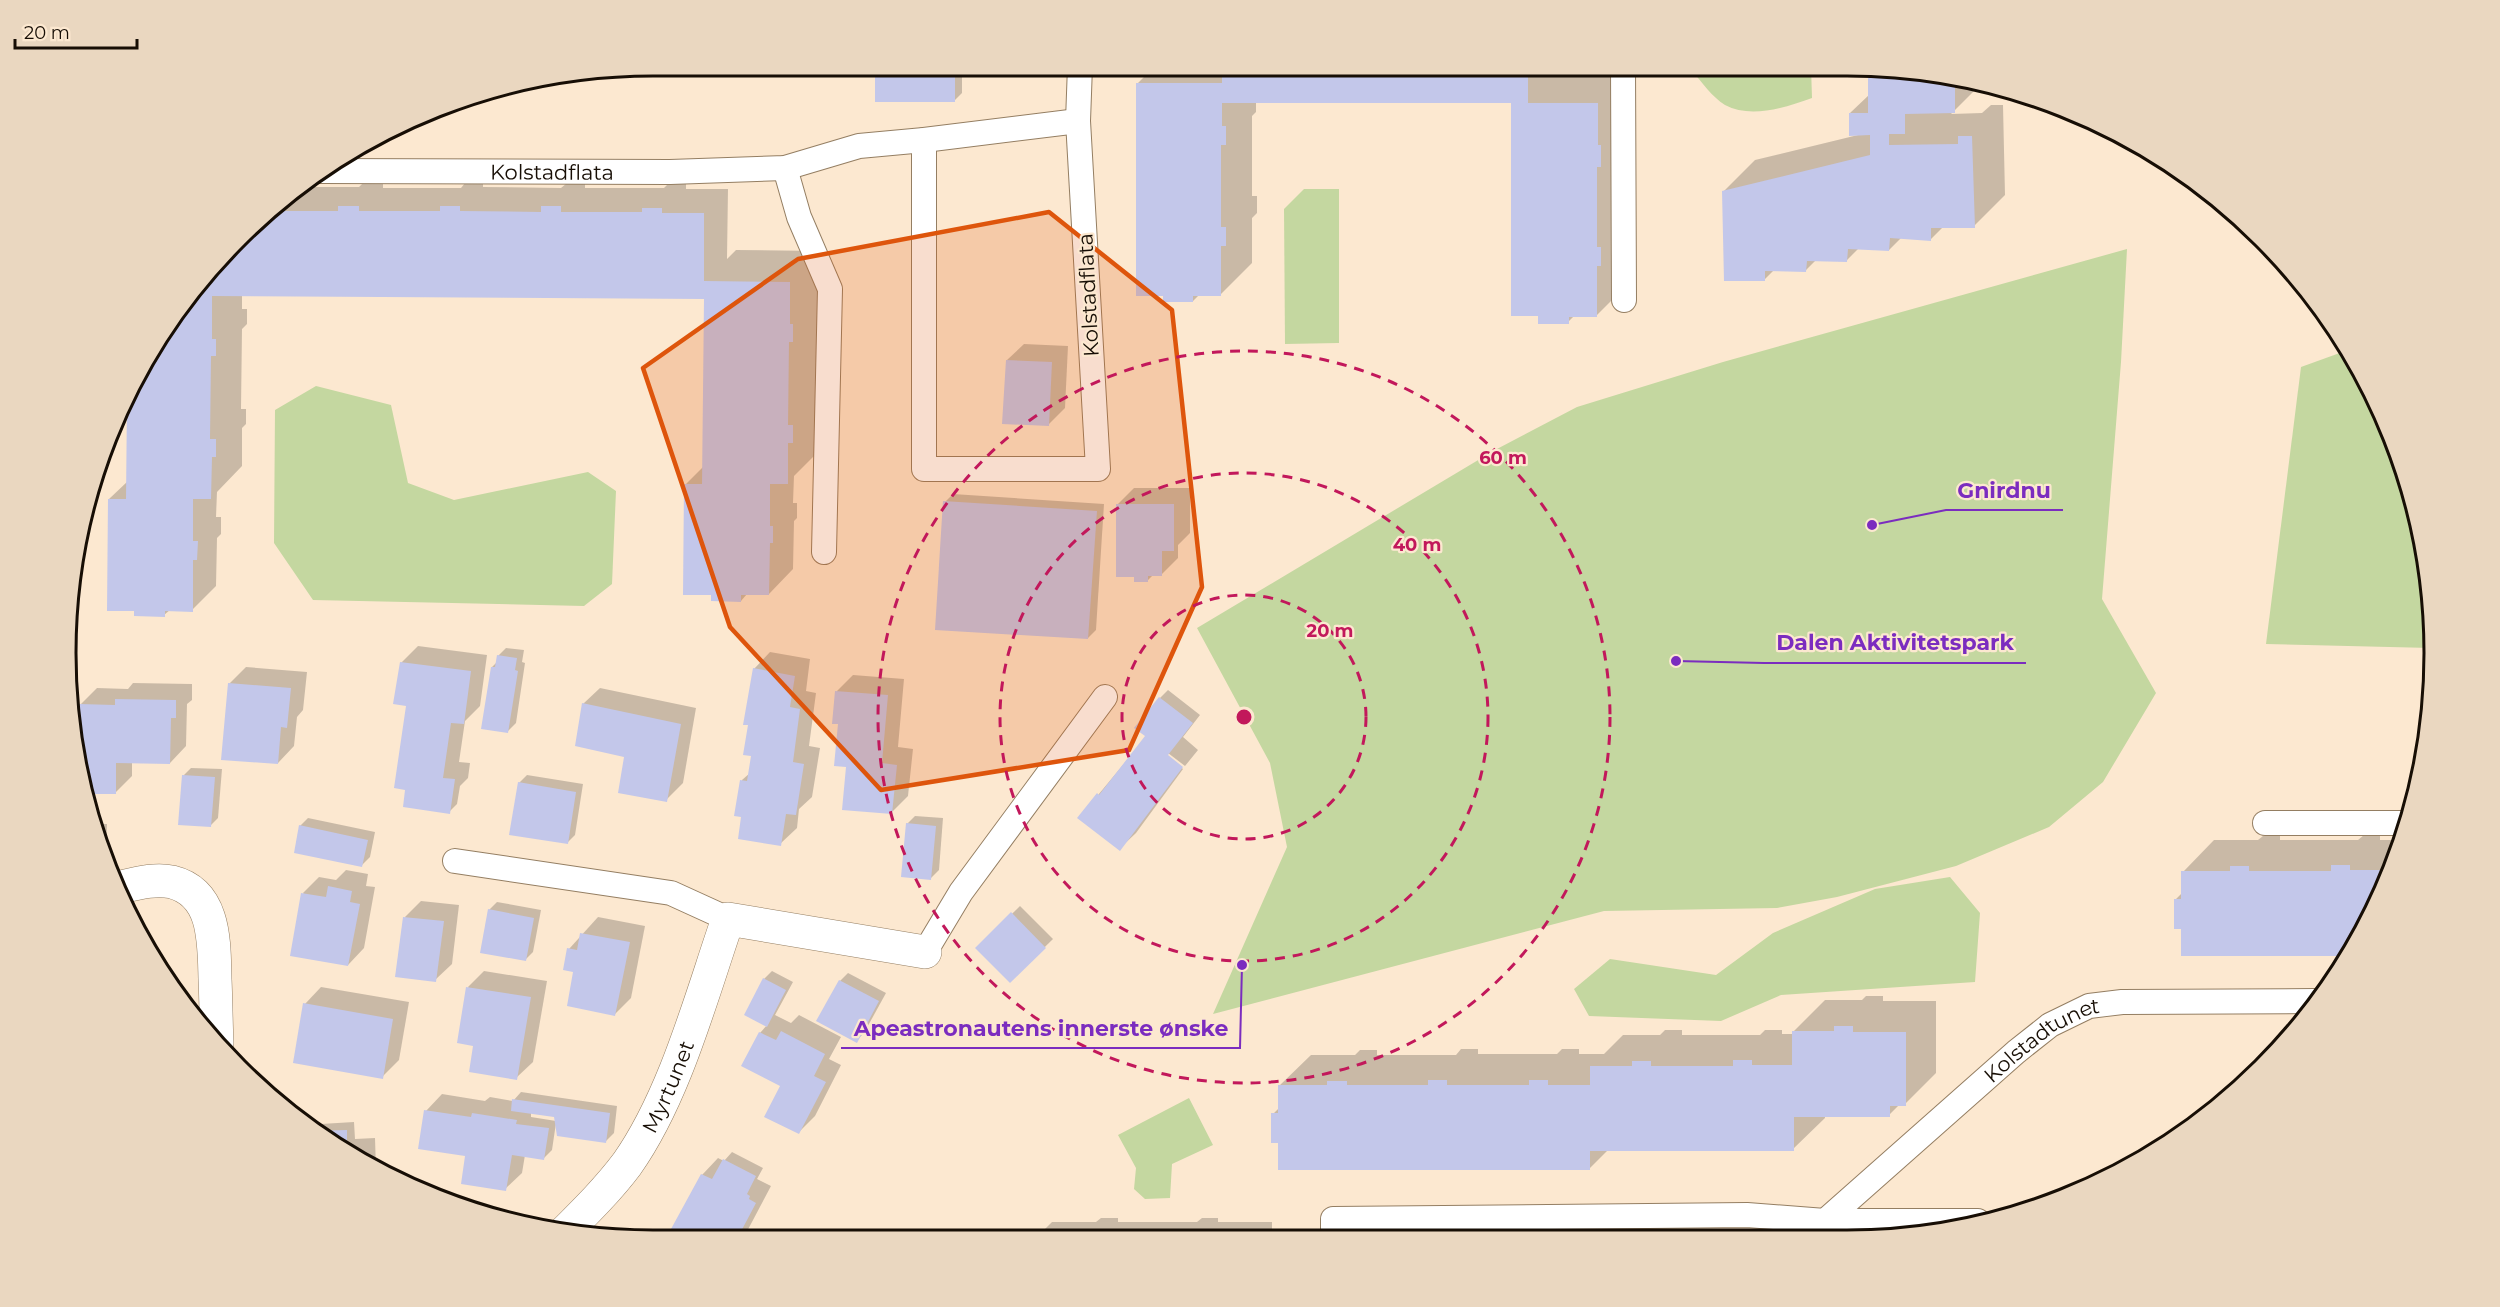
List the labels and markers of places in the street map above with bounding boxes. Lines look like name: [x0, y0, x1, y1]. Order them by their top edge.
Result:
callout: Gnirdnu: [1946, 470, 2063, 510]
callout: Dalen Aktivitetspark: [1764, 623, 2026, 663]
centre of rings: [1234, 707, 1254, 727]
callout: Apeastronautens innerste ønske: [841, 1008, 1240, 1048]

